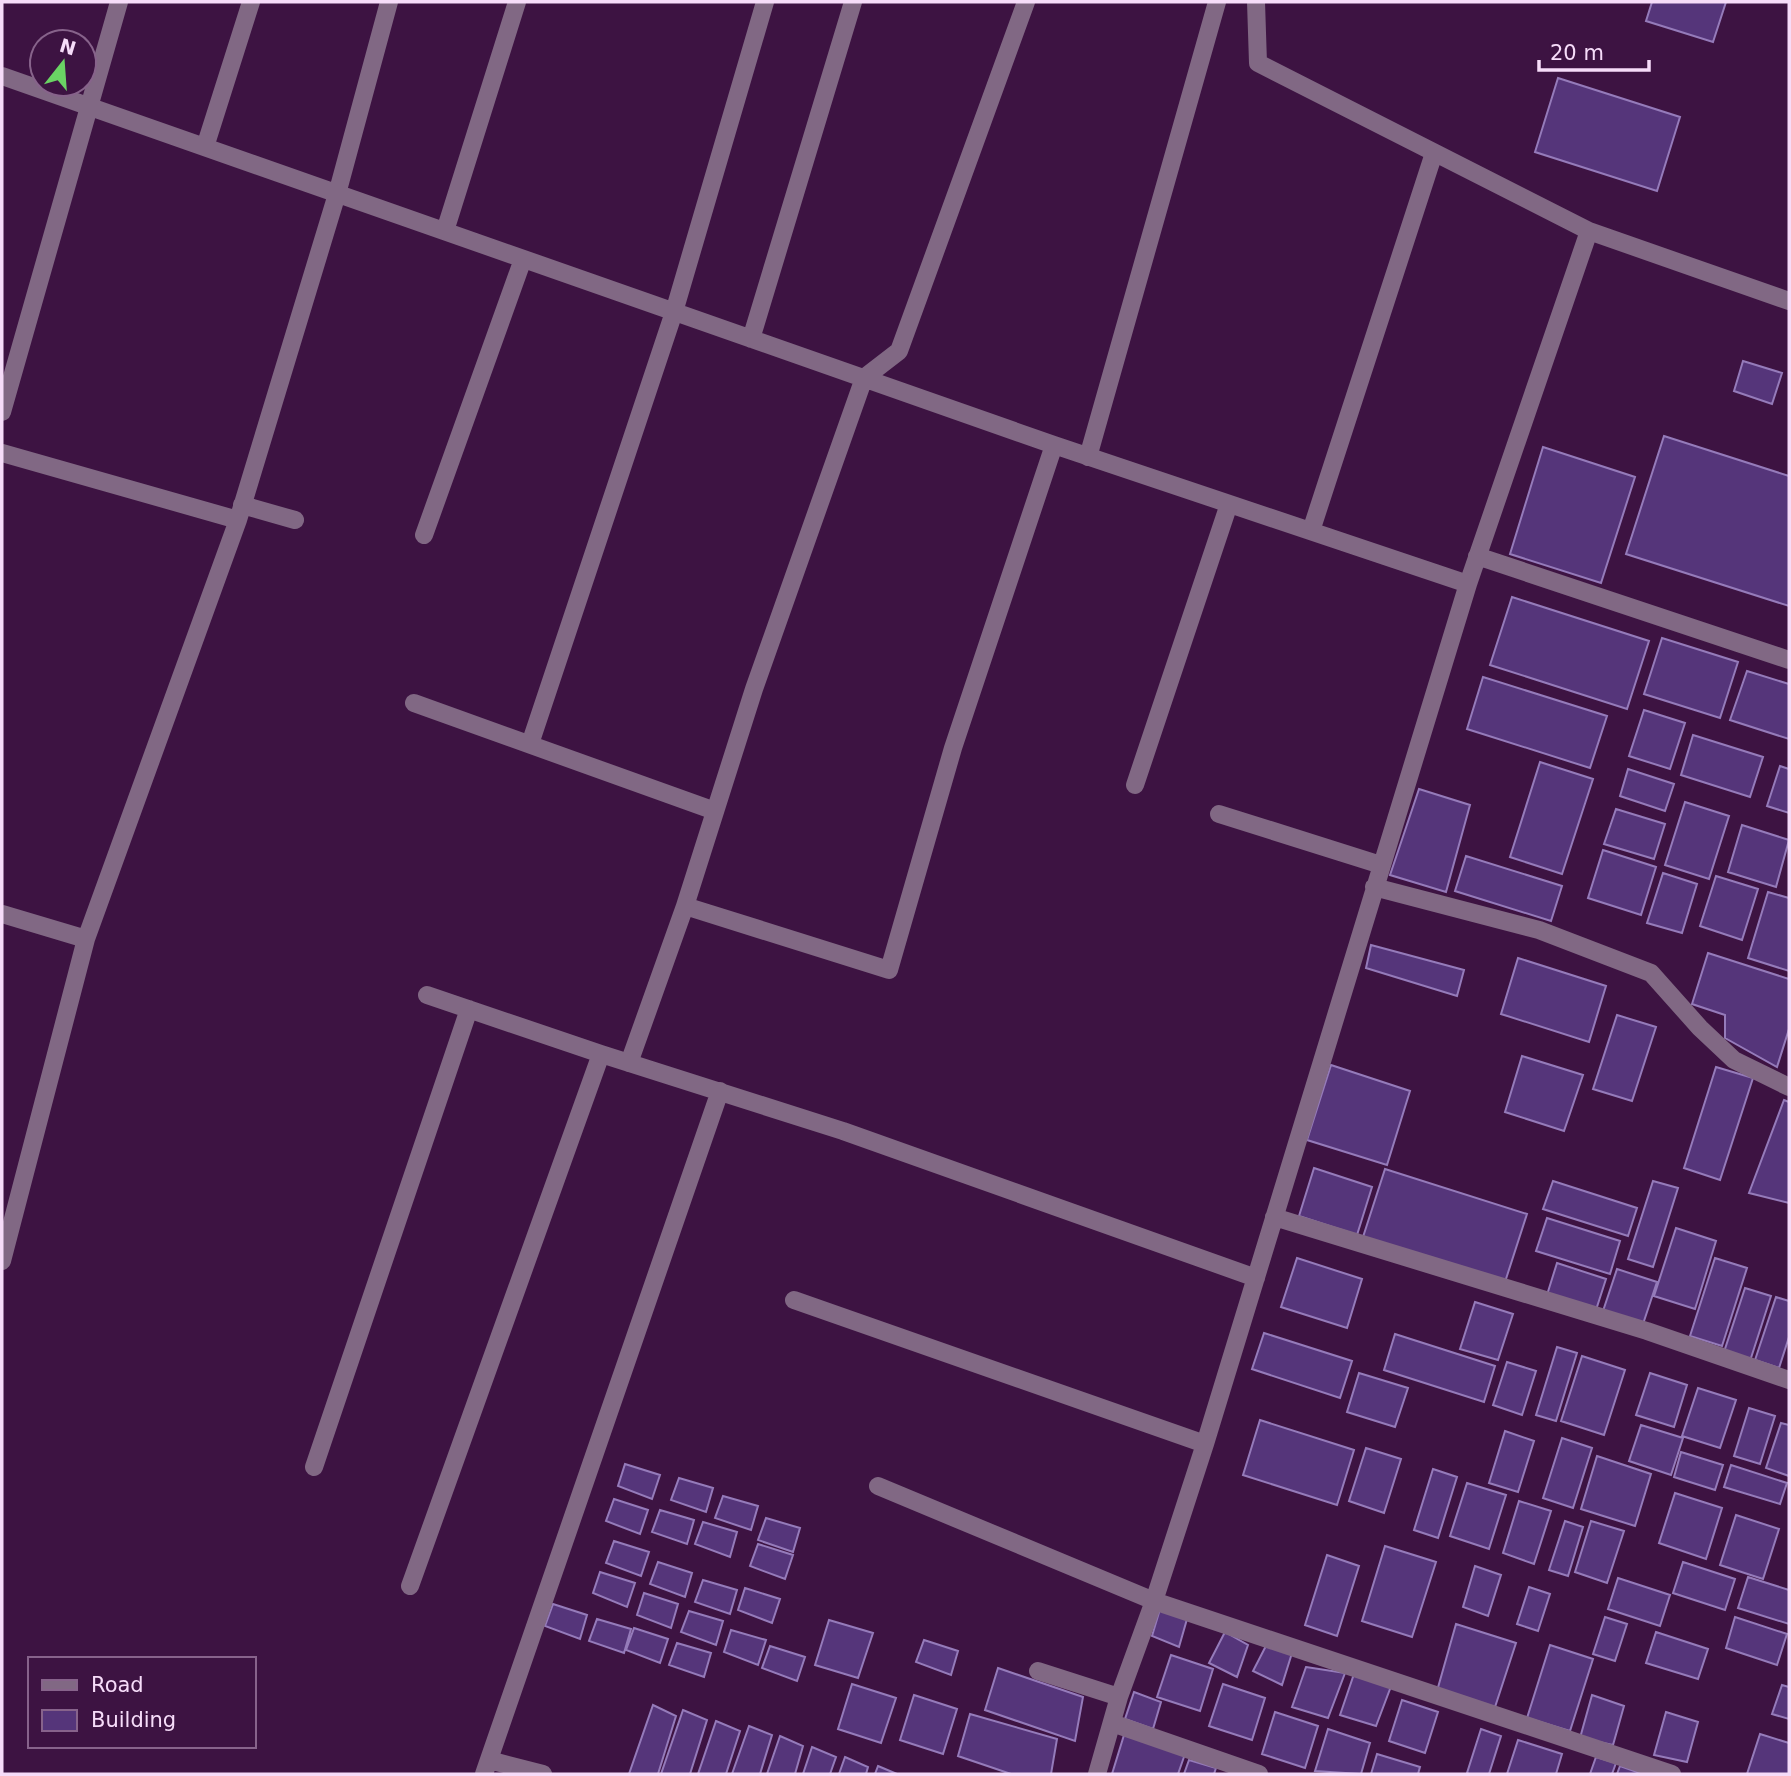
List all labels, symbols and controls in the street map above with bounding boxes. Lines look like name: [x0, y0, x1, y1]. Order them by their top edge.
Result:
north arrow: [28, 28, 98, 98]
scale bar: [1539, 28, 1649, 72]
text: N: [57, 34, 79, 60]
text: 20 m: [1550, 41, 1604, 65]
legend: [28, 1657, 256, 1748]
text: Road: [91, 1673, 144, 1697]
text: Building: [91, 1708, 176, 1732]

